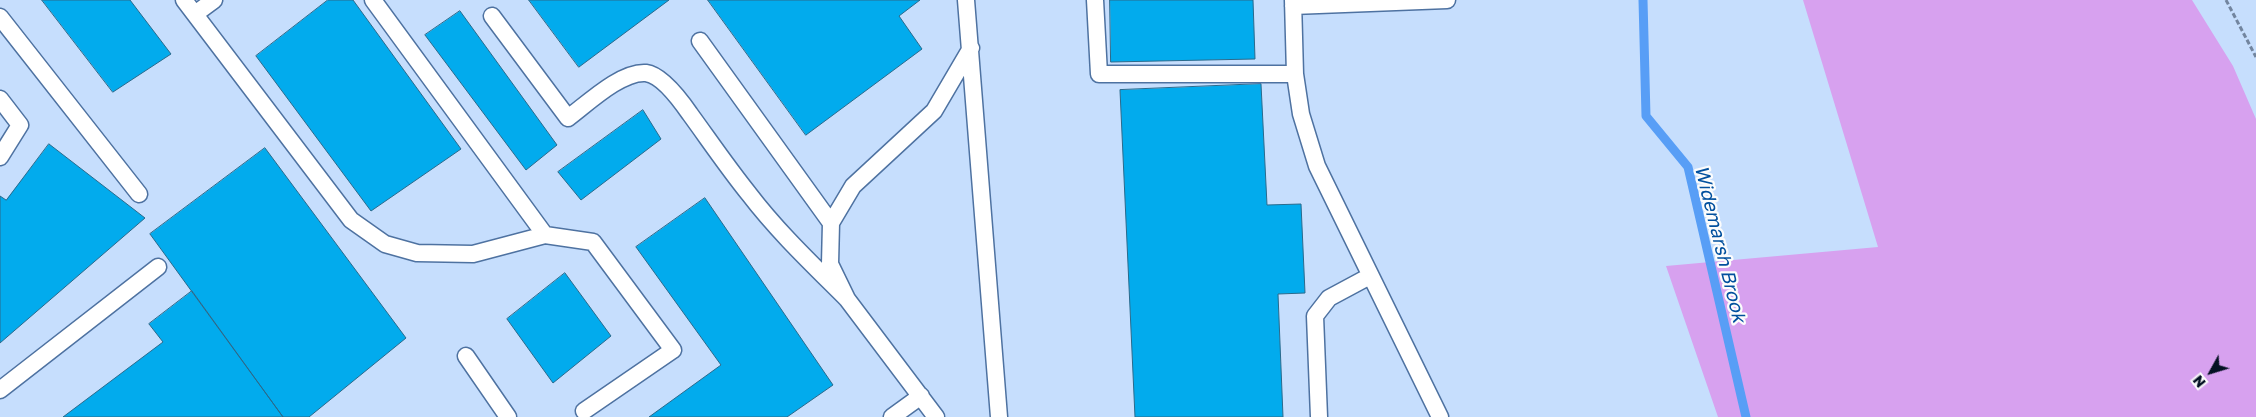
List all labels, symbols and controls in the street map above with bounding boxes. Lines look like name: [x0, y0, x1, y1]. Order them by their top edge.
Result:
water label: Widemarsh Brook: [1689, 163, 1751, 325]
north arrow: [2186, 347, 2236, 397]
text: N: [2189, 372, 2209, 391]

